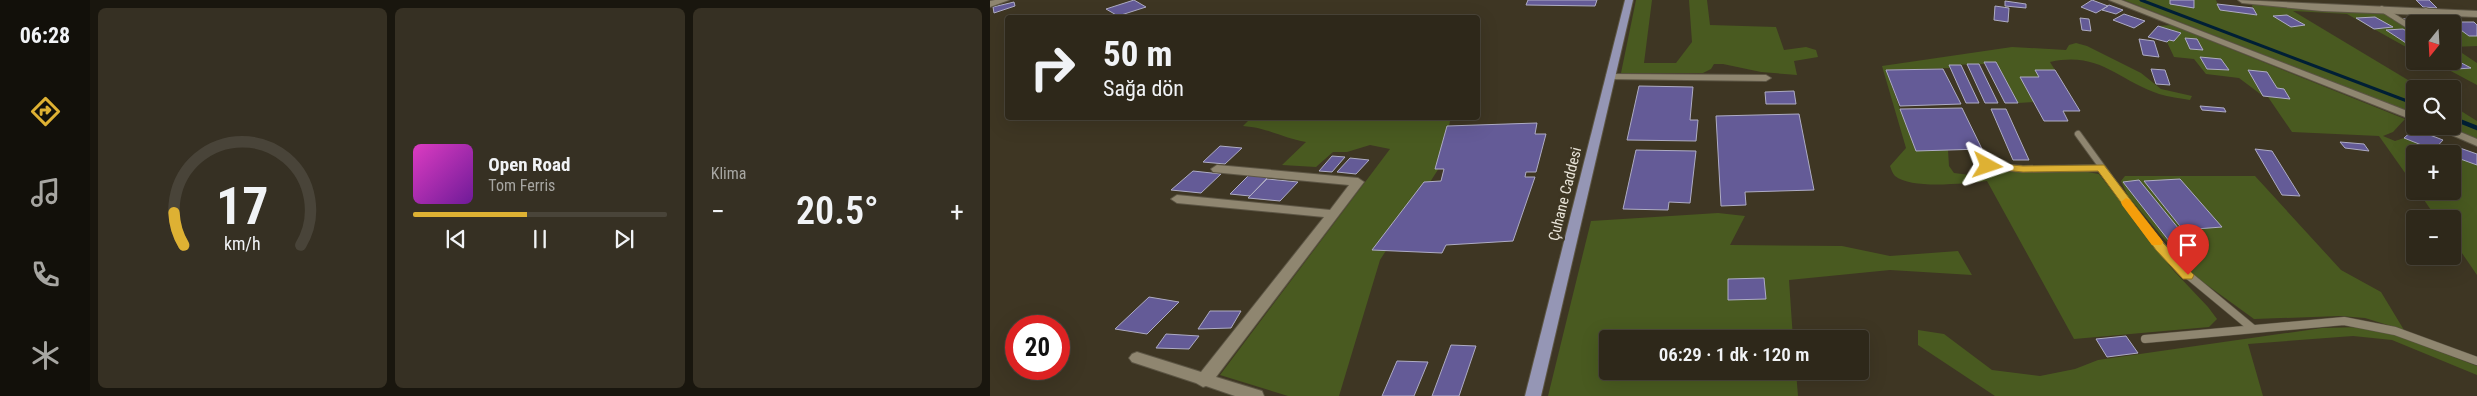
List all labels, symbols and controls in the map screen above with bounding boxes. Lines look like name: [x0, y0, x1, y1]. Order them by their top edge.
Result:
north arrow: [2406, 15, 2461, 70]
map controls: [2406, 15, 2461, 265]
text: 06:28: [20, 23, 70, 48]
text: 50 m: [1103, 34, 1172, 75]
icon: right: [1020, 35, 1085, 100]
text: Sağa dön: [1103, 76, 1184, 101]
button: search: [2406, 80, 2461, 135]
icon: directions: [28, 94, 63, 129]
position arrow: [1961, 139, 2013, 191]
street label: Çuhane Caddesi: [1545, 145, 1585, 243]
button: +: [2406, 145, 2461, 200]
text: Open Road: [488, 153, 570, 176]
text: Klima: [711, 164, 746, 183]
icon: music: [28, 175, 63, 210]
text: 17: [216, 176, 269, 237]
text: Tom Ferris: [488, 176, 555, 195]
text: 20.5°: [796, 189, 879, 233]
text: −: [711, 195, 725, 228]
text: +: [950, 195, 964, 228]
button: −: [2406, 210, 2461, 265]
pin: [2167, 224, 2209, 275]
icon: previous: [442, 225, 470, 253]
icon: pause: [526, 225, 554, 253]
icon: next: [610, 225, 638, 253]
icon: arrive: [2174, 231, 2202, 259]
text: km/h: [224, 233, 261, 254]
icon: phone: [28, 257, 63, 292]
speed limit sign: 20: [1005, 315, 1070, 380]
icon: climate: [28, 338, 63, 373]
text: 06:29 · 1 dk · 120 m: [1659, 343, 1809, 366]

